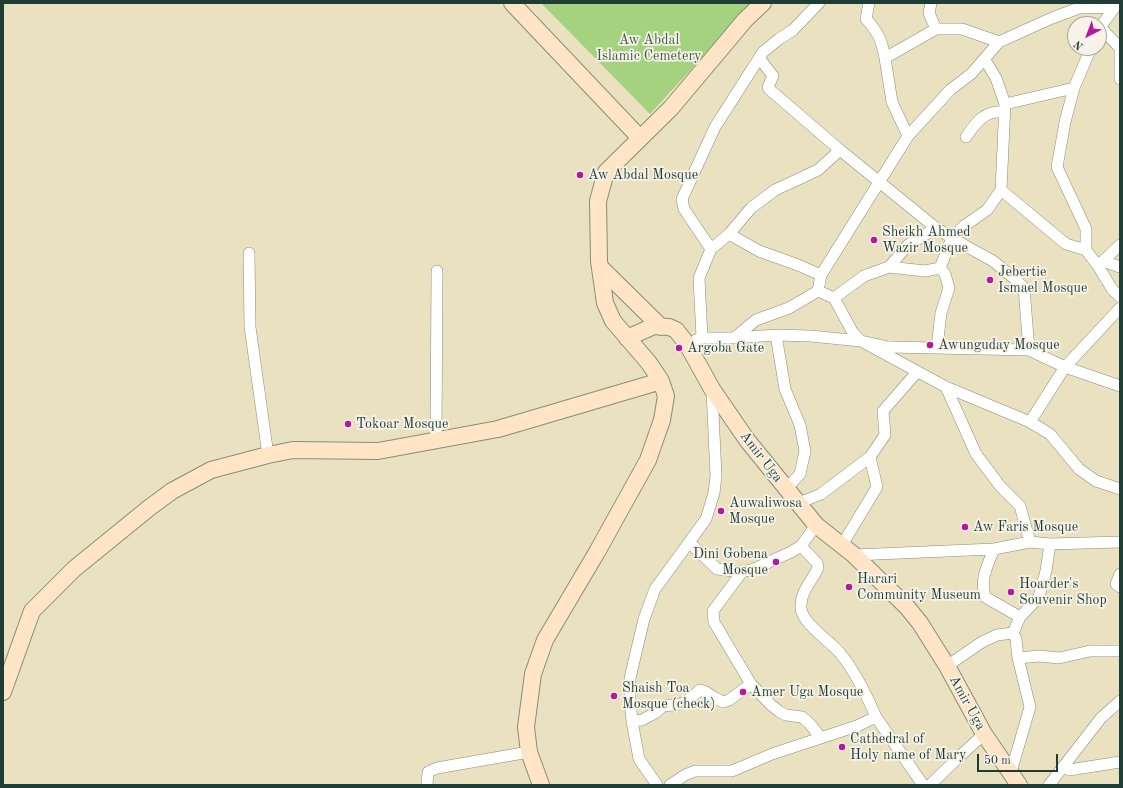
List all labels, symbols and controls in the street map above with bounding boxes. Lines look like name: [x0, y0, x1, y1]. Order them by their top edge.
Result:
north arrow: [1067, 16, 1107, 56]
park label: Aw Abdal Islamic Cemetery: [596, 32, 702, 64]
text: N: [1073, 38, 1086, 51]
place label: Aw Abdal Mosque: [588, 167, 698, 183]
marker: Aw Abdal Mosque: [575, 170, 585, 180]
place label: Sheikh Ahmed Wazir Mosque: [882, 224, 971, 256]
marker: Sheikh Ahmed Wazir Mosque: [869, 235, 879, 245]
place label: Jebertie Ismael Mosque: [998, 264, 1087, 296]
marker: Jebertie Ismael Mosque: [985, 275, 995, 285]
place label: Awunguday Mosque: [938, 337, 1060, 353]
place label: Argoba Gate: [687, 340, 764, 356]
marker: Awunguday Mosque: [925, 340, 935, 350]
marker: Argoba Gate: [674, 343, 684, 353]
place label: Tokoar Mosque: [356, 416, 448, 432]
marker: Tokoar Mosque: [343, 419, 353, 429]
street label: Amir Uga: [736, 428, 786, 486]
place label: Auwaliwosa Mosque: [729, 495, 802, 528]
marker: Auwaliwosa Mosque: [716, 506, 726, 516]
place label: Aw Faris Mosque: [973, 519, 1078, 535]
marker: Aw Faris Mosque: [960, 522, 970, 532]
place label: Dini Gobena Mosque: [693, 546, 768, 578]
marker: Dini Gobena Mosque: [771, 557, 781, 567]
place label: Harari Community Museum: [857, 571, 981, 604]
place label: Hoarder's Souvenir Shop: [1019, 576, 1107, 608]
marker: Harari Community Museum: [844, 582, 854, 592]
marker: Hoarder's Souvenir Shop: [1006, 587, 1016, 597]
street label: Amir Uga: [945, 673, 989, 733]
place label: Shaish Toa Mosque (check): [622, 680, 716, 712]
place label: Amer Uga Mosque: [751, 684, 863, 700]
marker: Amer Uga Mosque: [738, 687, 748, 697]
marker: Shaish Toa Mosque (check): [609, 691, 619, 701]
place label: Cathedral of Holy name of Mary: [850, 731, 966, 764]
marker: Cathedral of Holy name of Mary: [837, 742, 847, 752]
scale bar: [979, 746, 1060, 772]
text: 50 m: [984, 755, 1011, 767]

